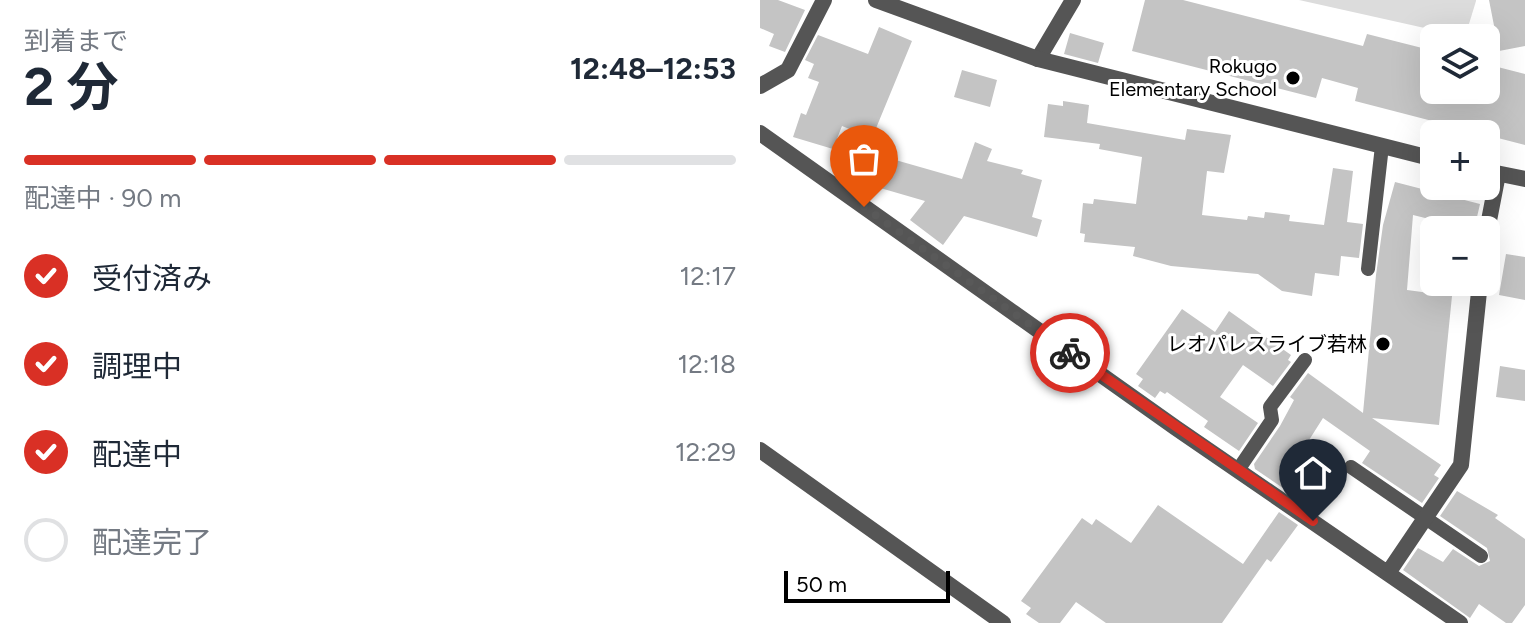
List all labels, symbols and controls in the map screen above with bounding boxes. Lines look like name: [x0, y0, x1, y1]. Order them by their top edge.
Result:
map controls: [1420, 24, 1500, 296]
button: layers: [1420, 24, 1500, 104]
text: 到着まで: [24, 25, 128, 57]
text: 12:48–12:53: [570, 50, 736, 87]
place label: Rokugo Elementary School: [1109, 54, 1277, 101]
text: 2 分: [24, 56, 118, 118]
marker: Rokugo Elementary School: [1284, 69, 1302, 87]
button: +: [1420, 120, 1500, 200]
pin: [830, 125, 898, 207]
icon: bag: [842, 137, 886, 181]
text: 配達中 · 90 m: [24, 182, 181, 214]
button: −: [1420, 216, 1500, 296]
icon: check: [24, 254, 68, 298]
text: 受付済み: [92, 260, 212, 297]
text: 12:17: [679, 260, 736, 292]
courier: [1030, 313, 1110, 393]
icon: bike: [1048, 331, 1092, 375]
place label: レオパレスライブ若林: [1167, 332, 1367, 356]
marker: レオパレスライブ若林: [1374, 335, 1392, 353]
icon: check: [24, 342, 68, 386]
text: 調理中: [92, 348, 182, 385]
text: 12:18: [677, 348, 736, 380]
icon: check: [24, 430, 68, 474]
text: 配達中: [92, 436, 182, 473]
text: 12:29: [675, 436, 736, 468]
pin: [1279, 439, 1347, 521]
icon: home: [1291, 451, 1335, 495]
text: 配達完了: [92, 524, 212, 561]
scale bar: [784, 567, 950, 603]
text: 50 m: [796, 571, 847, 598]

